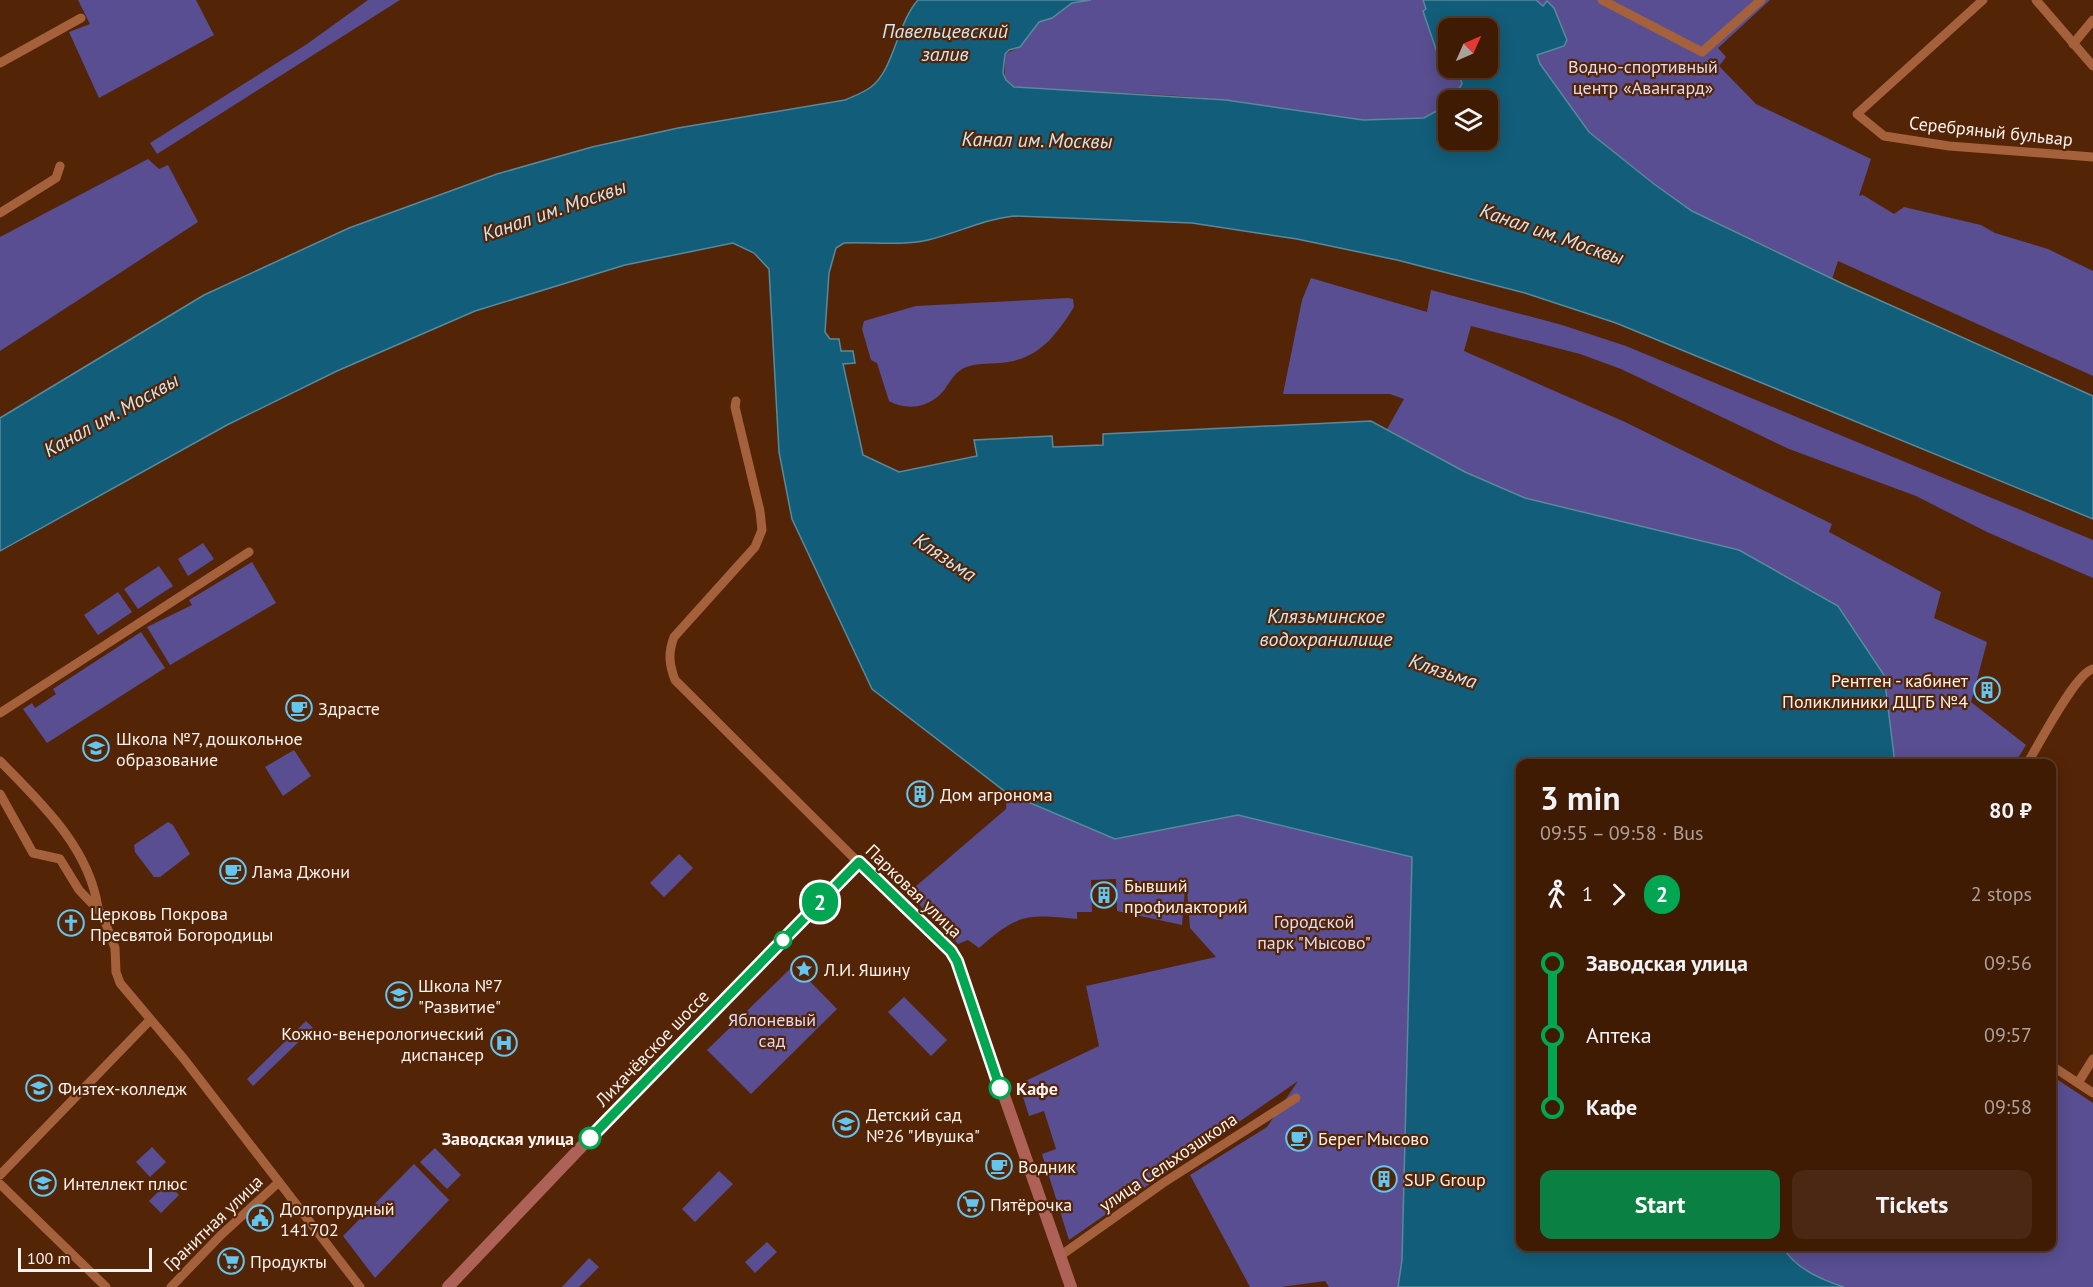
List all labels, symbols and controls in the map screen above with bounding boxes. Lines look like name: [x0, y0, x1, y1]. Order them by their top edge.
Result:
water label: Павельцевский залив: [882, 18, 1008, 67]
north arrow: [1438, 18, 1498, 78]
map controls: [1438, 18, 1498, 150]
park label: Водно-спортивный центр «Авангард»: [1568, 55, 1718, 99]
button: layers: [1438, 90, 1498, 150]
street label: Серебряный бульвар: [1908, 111, 2074, 151]
water label: Канал им. Москвы: [961, 126, 1113, 154]
water label: Канал им. Москвы: [479, 173, 630, 247]
water label: Канал им. Москвы: [1477, 197, 1628, 271]
water label: Канал им. Москвы: [39, 367, 183, 463]
water label: Клязьма: [909, 527, 982, 588]
water label: Клязьминское водохранилище: [1259, 603, 1393, 652]
water label: Клязьма: [1406, 647, 1481, 695]
place label: Рентген - кабинет Поликлиники ДЦГБ №4: [1782, 669, 1969, 713]
building icon: Рентген - кабинет Поликлиники ДЦГБ №4: [1972, 675, 2002, 705]
cafe icon: Здрасте: [284, 693, 314, 723]
place label: Здрасте: [318, 697, 380, 720]
place label: Школа №7, дошкольное образование: [116, 727, 303, 771]
school or university icon: Школа №7, дошкольное образование: [81, 733, 111, 763]
text: 3 min: [1540, 776, 1621, 819]
building icon: Дом агронома: [905, 779, 935, 809]
place label: Дом агронома: [940, 783, 1053, 806]
text: 80 ₽: [1989, 796, 2032, 824]
text: 09:55 – 09:58 · Bus: [1540, 820, 1704, 846]
street label: Парковая улица: [861, 839, 967, 943]
cafe icon: Лама Джони: [218, 856, 248, 886]
place label: Лама Джони: [251, 860, 350, 883]
place label: Бывший профилакторий: [1124, 874, 1248, 918]
icon: walk: [1540, 878, 1573, 911]
icon: forward: [1602, 878, 1635, 911]
building icon: Бывший профилакторий: [1089, 880, 1119, 910]
text: 1: [1582, 881, 1593, 907]
text: 2: [1656, 881, 1668, 908]
text: 2 stops: [1971, 881, 2032, 907]
line badge: 2: [800, 882, 840, 922]
text: 2: [814, 889, 826, 916]
place label: Церковь Покрова Пресвятой Богородицы: [90, 902, 274, 946]
church icon: Церковь Покрова Пресвятой Богородицы: [56, 908, 86, 938]
park label: Городской парк "Мысово": [1257, 910, 1371, 954]
unlabelled marker: [774, 931, 792, 949]
text: Заводская улица: [1586, 949, 1748, 977]
text: 09:56: [1984, 950, 2032, 976]
place icon: Л.И. Яшину: [789, 954, 819, 984]
place label: Л.И. Яшину: [823, 958, 911, 981]
place label: Школа №7 "Развитие": [418, 974, 503, 1018]
school or university icon: Школа №7 "Развитие": [384, 980, 414, 1010]
street label: Лихачёвское шоссе: [590, 985, 714, 1112]
park label: Яблоневый сад: [728, 1008, 816, 1052]
text: Аптека: [1586, 1021, 1652, 1049]
place label: Кожно-венерологический диспансер: [281, 1022, 484, 1066]
text: 09:57: [1984, 1022, 2032, 1048]
hospital icon: Кожно-венерологический диспансер: [489, 1028, 519, 1058]
school or university icon: Физтех-колледж: [24, 1073, 54, 1103]
place label: Физтех-колледж: [58, 1077, 187, 1100]
marker: Кафе: [989, 1077, 1011, 1099]
place label: Кафе: [1016, 1077, 1058, 1100]
text: Кафе: [1586, 1093, 1637, 1121]
text: 09:58: [1984, 1094, 2032, 1120]
place label: Детский сад №26 "Ивушка": [866, 1103, 980, 1147]
street label: улица Сельхозшкола: [1095, 1107, 1241, 1217]
school or university icon: Детский сад №26 "Ивушка": [831, 1109, 861, 1139]
cafe icon: Берег Мысово: [1284, 1123, 1314, 1153]
place label: Заводская улица: [442, 1127, 574, 1150]
marker: Заводская улица: [579, 1127, 601, 1149]
place label: Берег Мысово: [1318, 1127, 1429, 1150]
cafe icon: Водник: [984, 1151, 1014, 1181]
place label: Водник: [1018, 1155, 1076, 1178]
building icon: SUP Group: [1369, 1164, 1399, 1194]
school or university icon: Интеллект плюс: [28, 1168, 58, 1198]
place label: SUP Group: [1404, 1168, 1486, 1191]
street label: Гранитная улица: [159, 1170, 267, 1276]
button: Start: [1540, 1170, 1780, 1239]
button: Tickets: [1792, 1170, 2032, 1239]
place label: Интеллект плюс: [63, 1172, 188, 1195]
supermarket icon: Пятёрочка: [956, 1189, 986, 1219]
place label: Пятёрочка: [990, 1193, 1072, 1216]
place label: Долгопрудный 141702: [280, 1197, 395, 1241]
public building icon: Долгопрудный 141702: [245, 1203, 275, 1233]
scale bar: [18, 1245, 152, 1272]
supermarket icon: Продукты: [216, 1246, 246, 1276]
text: 100 m: [27, 1248, 70, 1268]
place label: Продукты: [250, 1250, 327, 1273]

